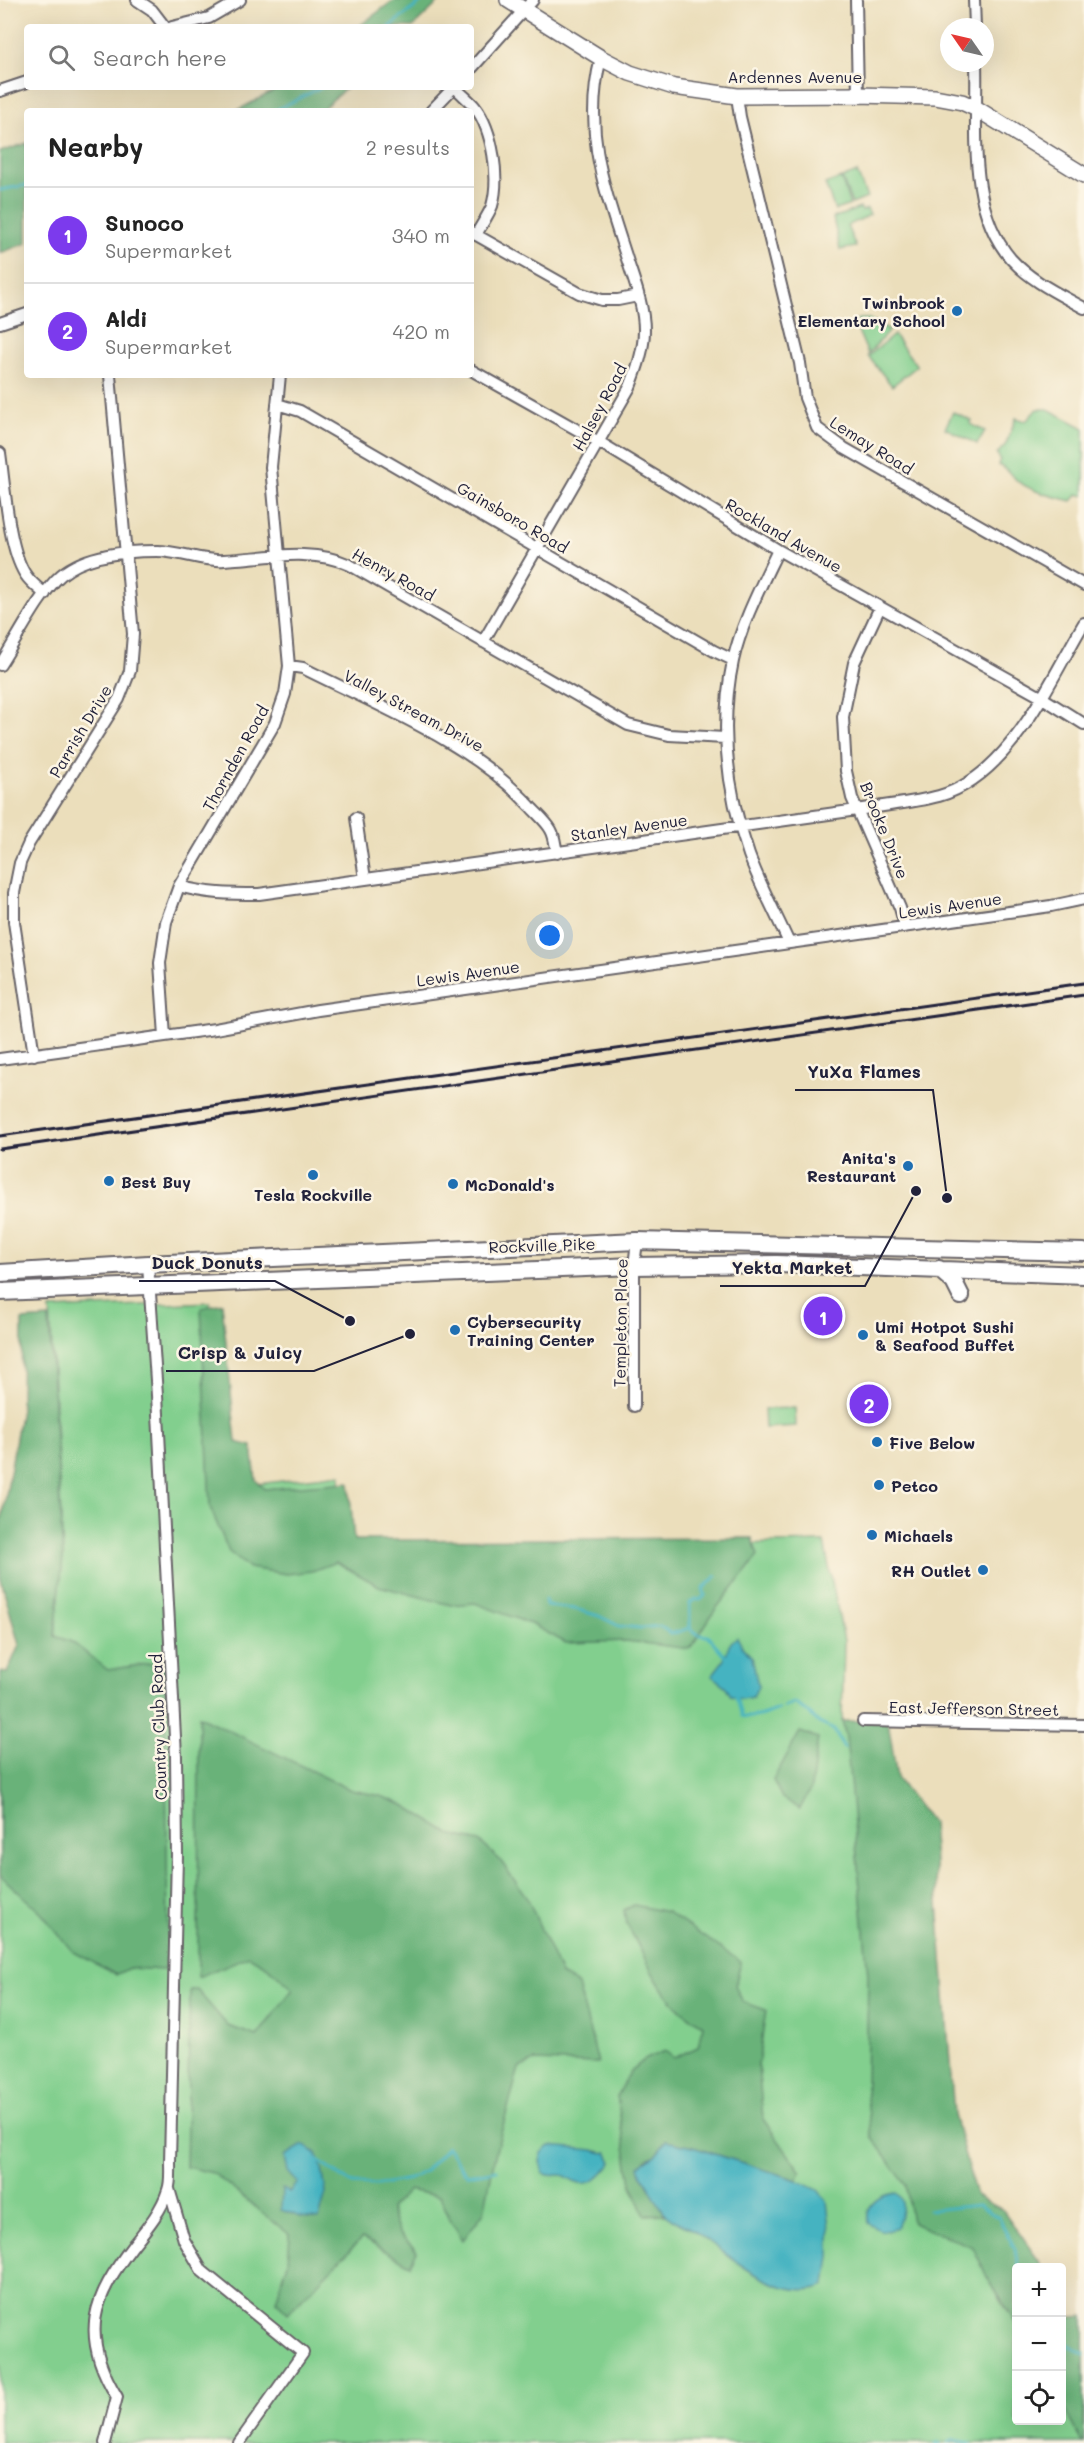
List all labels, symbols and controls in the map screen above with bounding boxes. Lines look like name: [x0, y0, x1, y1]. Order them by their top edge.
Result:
north arrow: [940, 18, 994, 72]
search box: [24, 24, 474, 90]
icon: search: [45, 41, 78, 74]
text: Search here: [93, 43, 227, 72]
street label: Ardennes Avenue: [727, 66, 863, 87]
text: Nearby: [48, 130, 143, 164]
text: 2 results: [366, 134, 450, 160]
text: Sunoco: [105, 208, 184, 237]
text: 1: [63, 222, 72, 248]
text: 340 m: [392, 222, 450, 248]
text: Supermarket: [105, 237, 232, 263]
place label: Twinbrook Elementary School: [797, 292, 945, 331]
text: Aldi: [105, 304, 148, 333]
marker: Twinbrook Elementary School: [950, 304, 964, 318]
text: 2: [62, 318, 73, 344]
text: 420 m: [392, 318, 450, 344]
text: Supermarket: [105, 333, 232, 359]
street label: Halsey Road: [567, 360, 631, 454]
street label: Lemay Road: [826, 411, 918, 479]
street label: Gainsboro Road: [453, 477, 573, 557]
street label: Rockland Avenue: [722, 493, 846, 577]
street label: Henry Road: [349, 543, 439, 605]
street label: Valley Stream Drive: [340, 664, 488, 756]
street label: Parrish Drive: [44, 681, 116, 781]
street label: Thornden Road: [197, 701, 273, 815]
street label: Brooke Drive: [856, 778, 914, 882]
street label: Stanley Avenue: [569, 808, 689, 846]
street label: Lewis Avenue: [897, 887, 1003, 923]
your location: [535, 921, 564, 950]
street label: Lewis Avenue: [415, 955, 521, 991]
callout: YuXa Flames: [795, 1054, 933, 1090]
text: YuXa Flames: [807, 1059, 921, 1083]
place label: Anita's Restaurant: [807, 1147, 896, 1186]
marker: Anita's Restaurant: [901, 1159, 915, 1173]
marker: Tesla Rockville: [306, 1168, 320, 1182]
place label: Best Buy: [121, 1171, 191, 1192]
marker: Best Buy: [102, 1174, 116, 1188]
place label: McDonald's: [465, 1174, 555, 1195]
marker: McDonald's: [446, 1177, 460, 1191]
place label: Tesla Rockville: [254, 1184, 372, 1205]
street label: Rockville Pike: [488, 1233, 596, 1257]
callout: Duck Donuts: [139, 1245, 275, 1281]
text: Duck Donuts: [151, 1250, 263, 1274]
callout: Yekta Market: [720, 1250, 865, 1286]
text: Yekta Market: [731, 1255, 853, 1279]
street label: Templeton Place: [608, 1258, 632, 1388]
pin: 1: [804, 1294, 842, 1338]
place label: Cybersecurity Training Center: [467, 1311, 595, 1350]
place label: Umi Hotpot Sushi & Seafood Buffet: [875, 1316, 1015, 1355]
marker: Cybersecurity Training Center: [448, 1323, 462, 1337]
marker: Umi Hotpot Sushi & Seafood Buffet: [856, 1328, 870, 1342]
callout: Crisp & Juicy: [166, 1335, 314, 1371]
text: Crisp & Juicy: [178, 1340, 302, 1364]
pin: 2: [850, 1382, 888, 1426]
place label: Five Below: [889, 1432, 975, 1453]
marker: Five Below: [870, 1435, 884, 1449]
place label: Petco: [891, 1475, 938, 1496]
marker: Petco: [872, 1478, 886, 1492]
place label: Michaels: [884, 1525, 953, 1546]
marker: Michaels: [865, 1528, 879, 1542]
place label: RH Outlet: [891, 1560, 971, 1581]
marker: RH Outlet: [976, 1563, 990, 1577]
street label: Country Club Road: [145, 1653, 171, 1801]
street label: East Jefferson Street: [889, 1696, 1059, 1720]
map controls: [1012, 2263, 1066, 2425]
button: +: [1012, 2263, 1066, 2317]
button: −: [1012, 2317, 1066, 2371]
button: locate: [1012, 2371, 1066, 2425]

